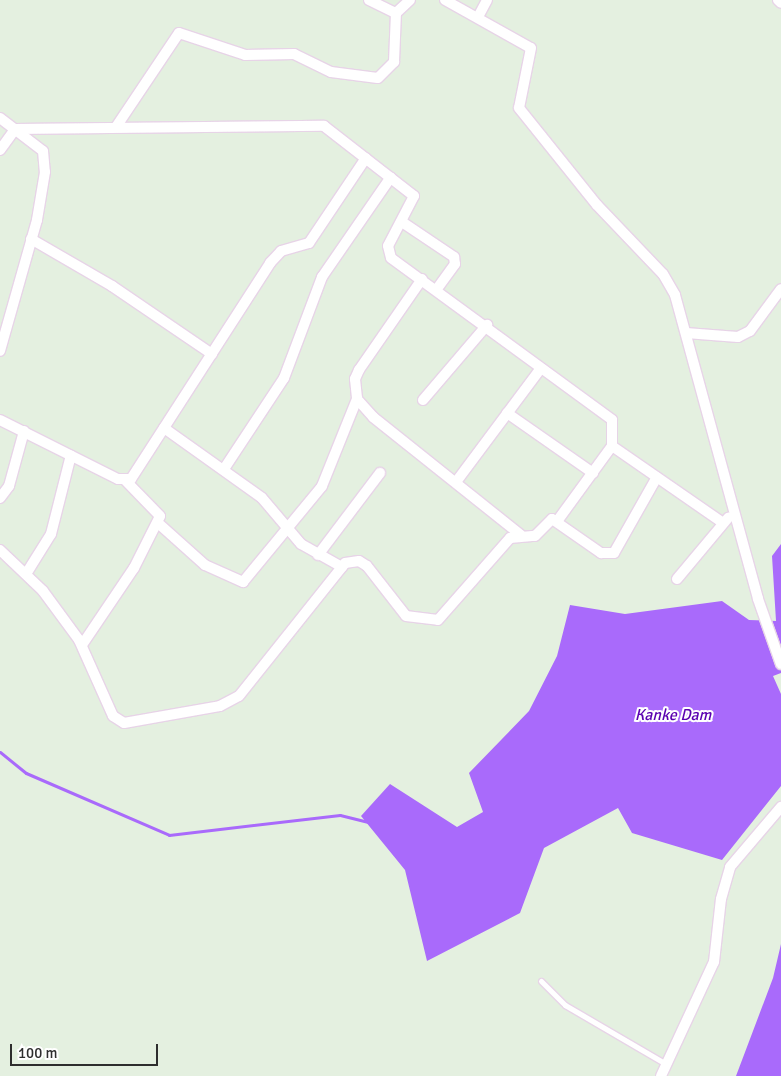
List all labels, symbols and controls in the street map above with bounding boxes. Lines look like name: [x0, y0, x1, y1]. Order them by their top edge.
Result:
water label: Kanke Dam: [635, 705, 711, 725]
scale bar: [12, 1034, 160, 1066]
text: 100 m: [18, 1044, 58, 1062]

